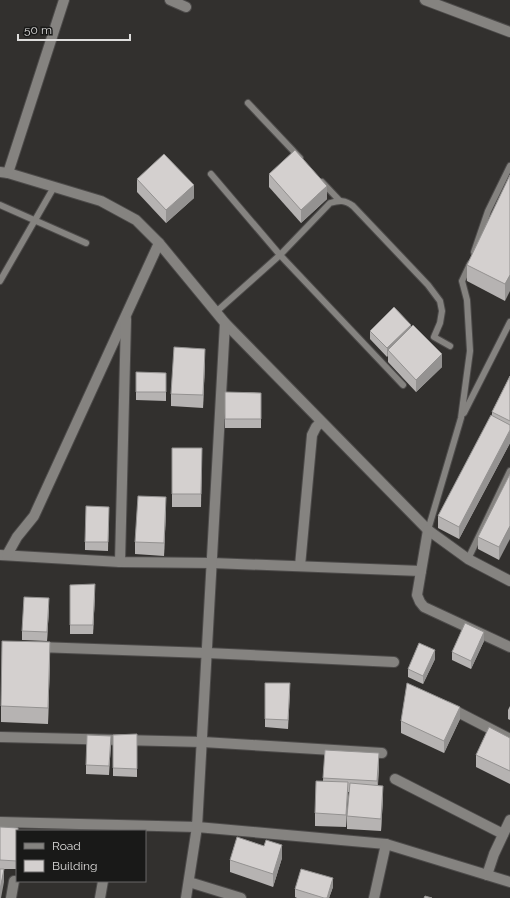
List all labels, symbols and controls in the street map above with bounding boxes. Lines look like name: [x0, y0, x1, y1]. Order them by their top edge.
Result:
scale bar: [18, 16, 130, 42]
text: 50 m: [24, 23, 52, 37]
legend: [16, 830, 146, 882]
text: Road: [52, 839, 81, 853]
text: Building: [52, 859, 98, 873]

